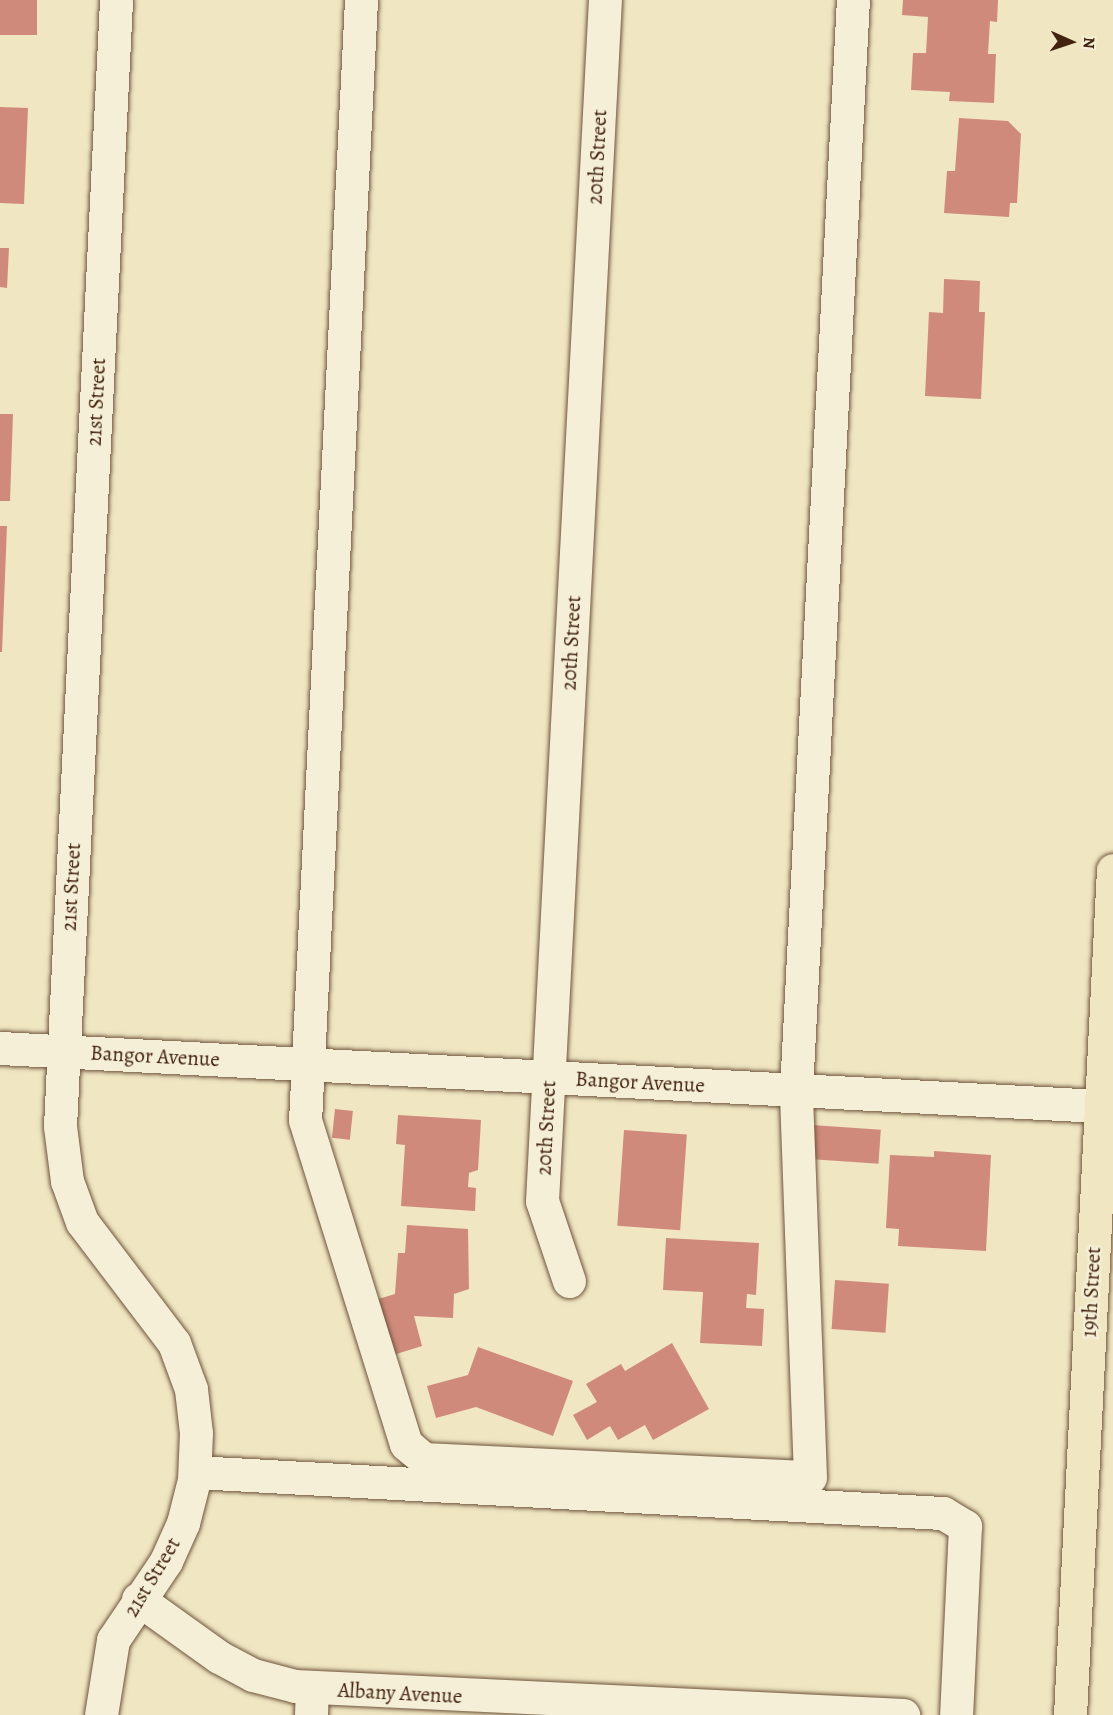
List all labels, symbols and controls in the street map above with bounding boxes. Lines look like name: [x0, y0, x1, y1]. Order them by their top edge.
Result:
north arrow: [1041, 12, 1101, 72]
text: N: [1078, 37, 1100, 49]
street label: 20th Street: [582, 109, 612, 205]
street label: 21st Street: [81, 357, 111, 447]
street label: 20th Street: [556, 595, 586, 691]
street label: 21st Street: [56, 842, 86, 932]
street label: Bangor Avenue: [90, 1040, 220, 1072]
street label: Bangor Avenue: [575, 1066, 705, 1098]
street label: 20th Street: [531, 1080, 561, 1176]
street label: 19th Street: [1076, 1246, 1106, 1338]
street label: 21st Street: [118, 1533, 186, 1621]
street label: Albany Avenue: [337, 1677, 463, 1709]

